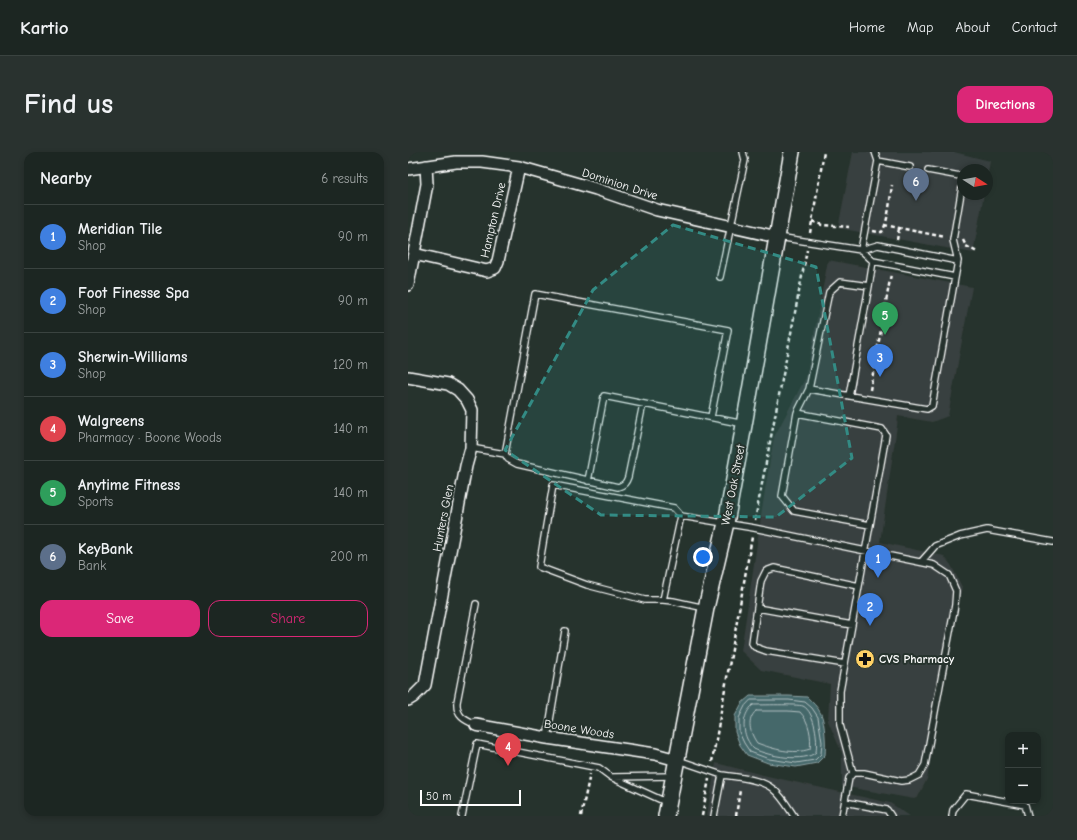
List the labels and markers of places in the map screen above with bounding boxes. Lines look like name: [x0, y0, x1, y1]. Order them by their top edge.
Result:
pin: 6: [903, 168, 929, 201]
pin: 5: [872, 302, 898, 335]
pin: 3: [867, 344, 893, 377]
pin: 1: [865, 545, 891, 578]
pin: 2: [857, 593, 883, 626]
pharmacy icon: CVS Pharmacy: [854, 648, 876, 670]
place label: CVS Pharmacy: [879, 652, 955, 666]
pin: 4: [495, 733, 521, 766]

